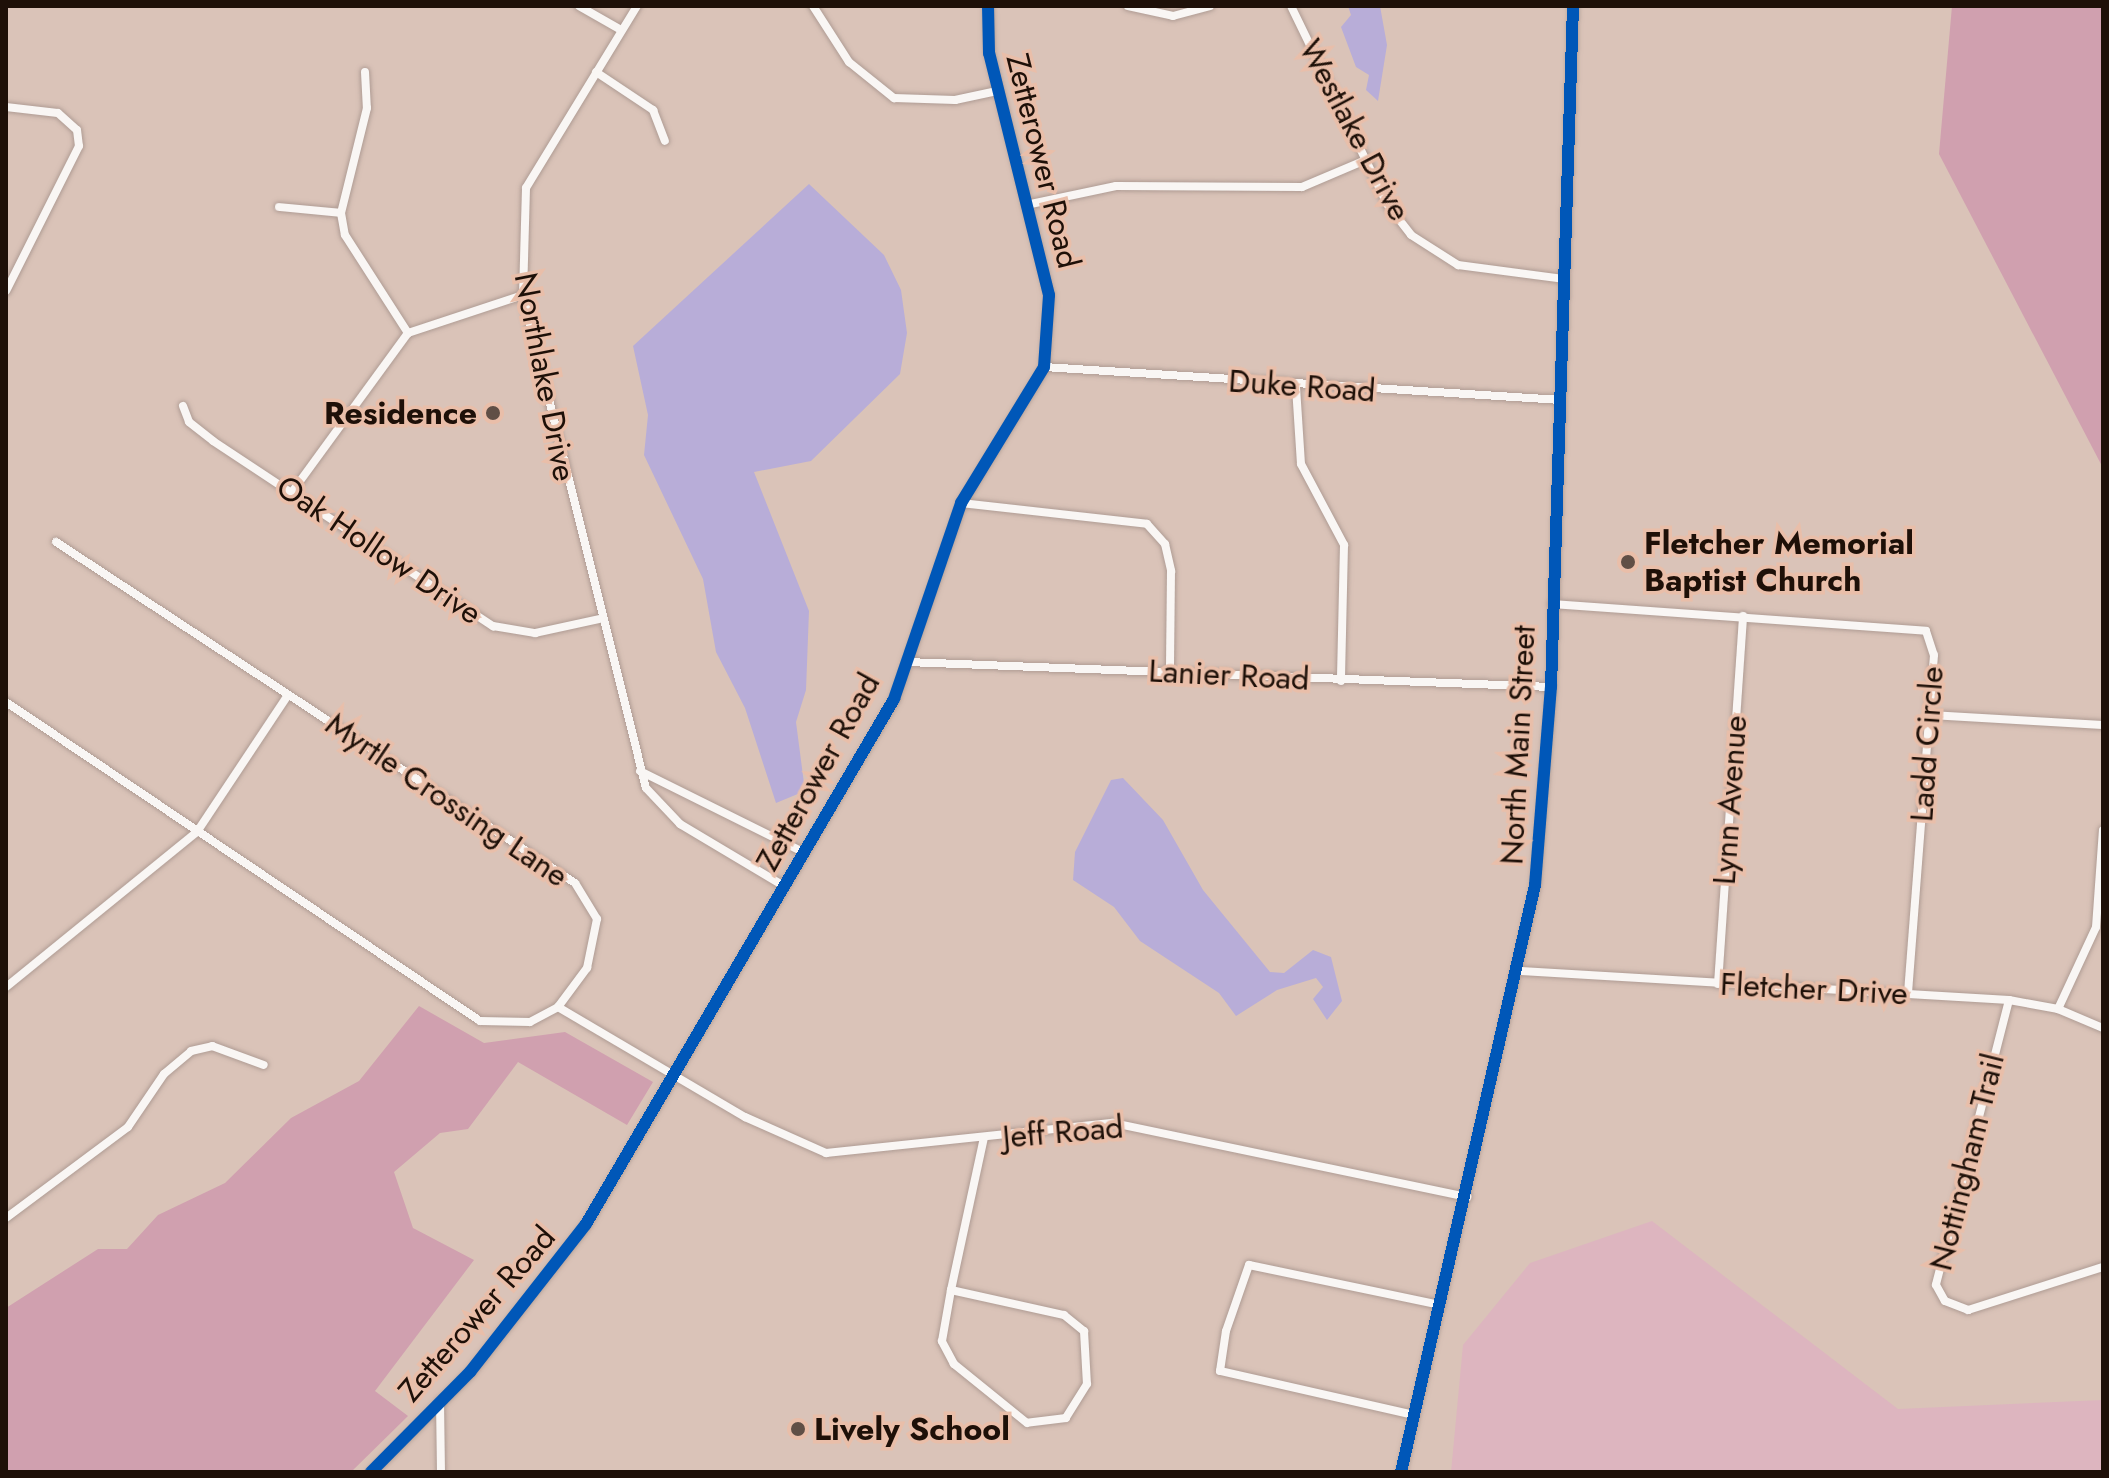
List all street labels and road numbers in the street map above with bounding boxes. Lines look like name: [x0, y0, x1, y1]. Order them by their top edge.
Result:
street label: Westlake Drive: [1291, 33, 1419, 227]
street label: Zetterower Road: [998, 50, 1088, 272]
street label: Northlake Drive: [506, 270, 584, 484]
street label: Duke Road: [1227, 362, 1377, 410]
street label: Oak Hollow Drive: [269, 467, 489, 633]
street label: North Main Street: [1493, 624, 1543, 866]
street label: Lanier Road: [1148, 652, 1310, 698]
street label: Ladd Circle: [1902, 665, 1952, 823]
street label: Zetterower Road: [748, 667, 888, 877]
street label: Myrtle Crossing Lane: [319, 705, 575, 895]
street label: Lynn Avenue: [1705, 714, 1755, 886]
street label: Fletcher Drive: [1719, 965, 1909, 1013]
street label: Nottingham Trail: [1922, 1050, 2012, 1274]
street label: Jeff Road: [1001, 1108, 1125, 1156]
street label: Zetterower Road: [390, 1219, 564, 1409]

